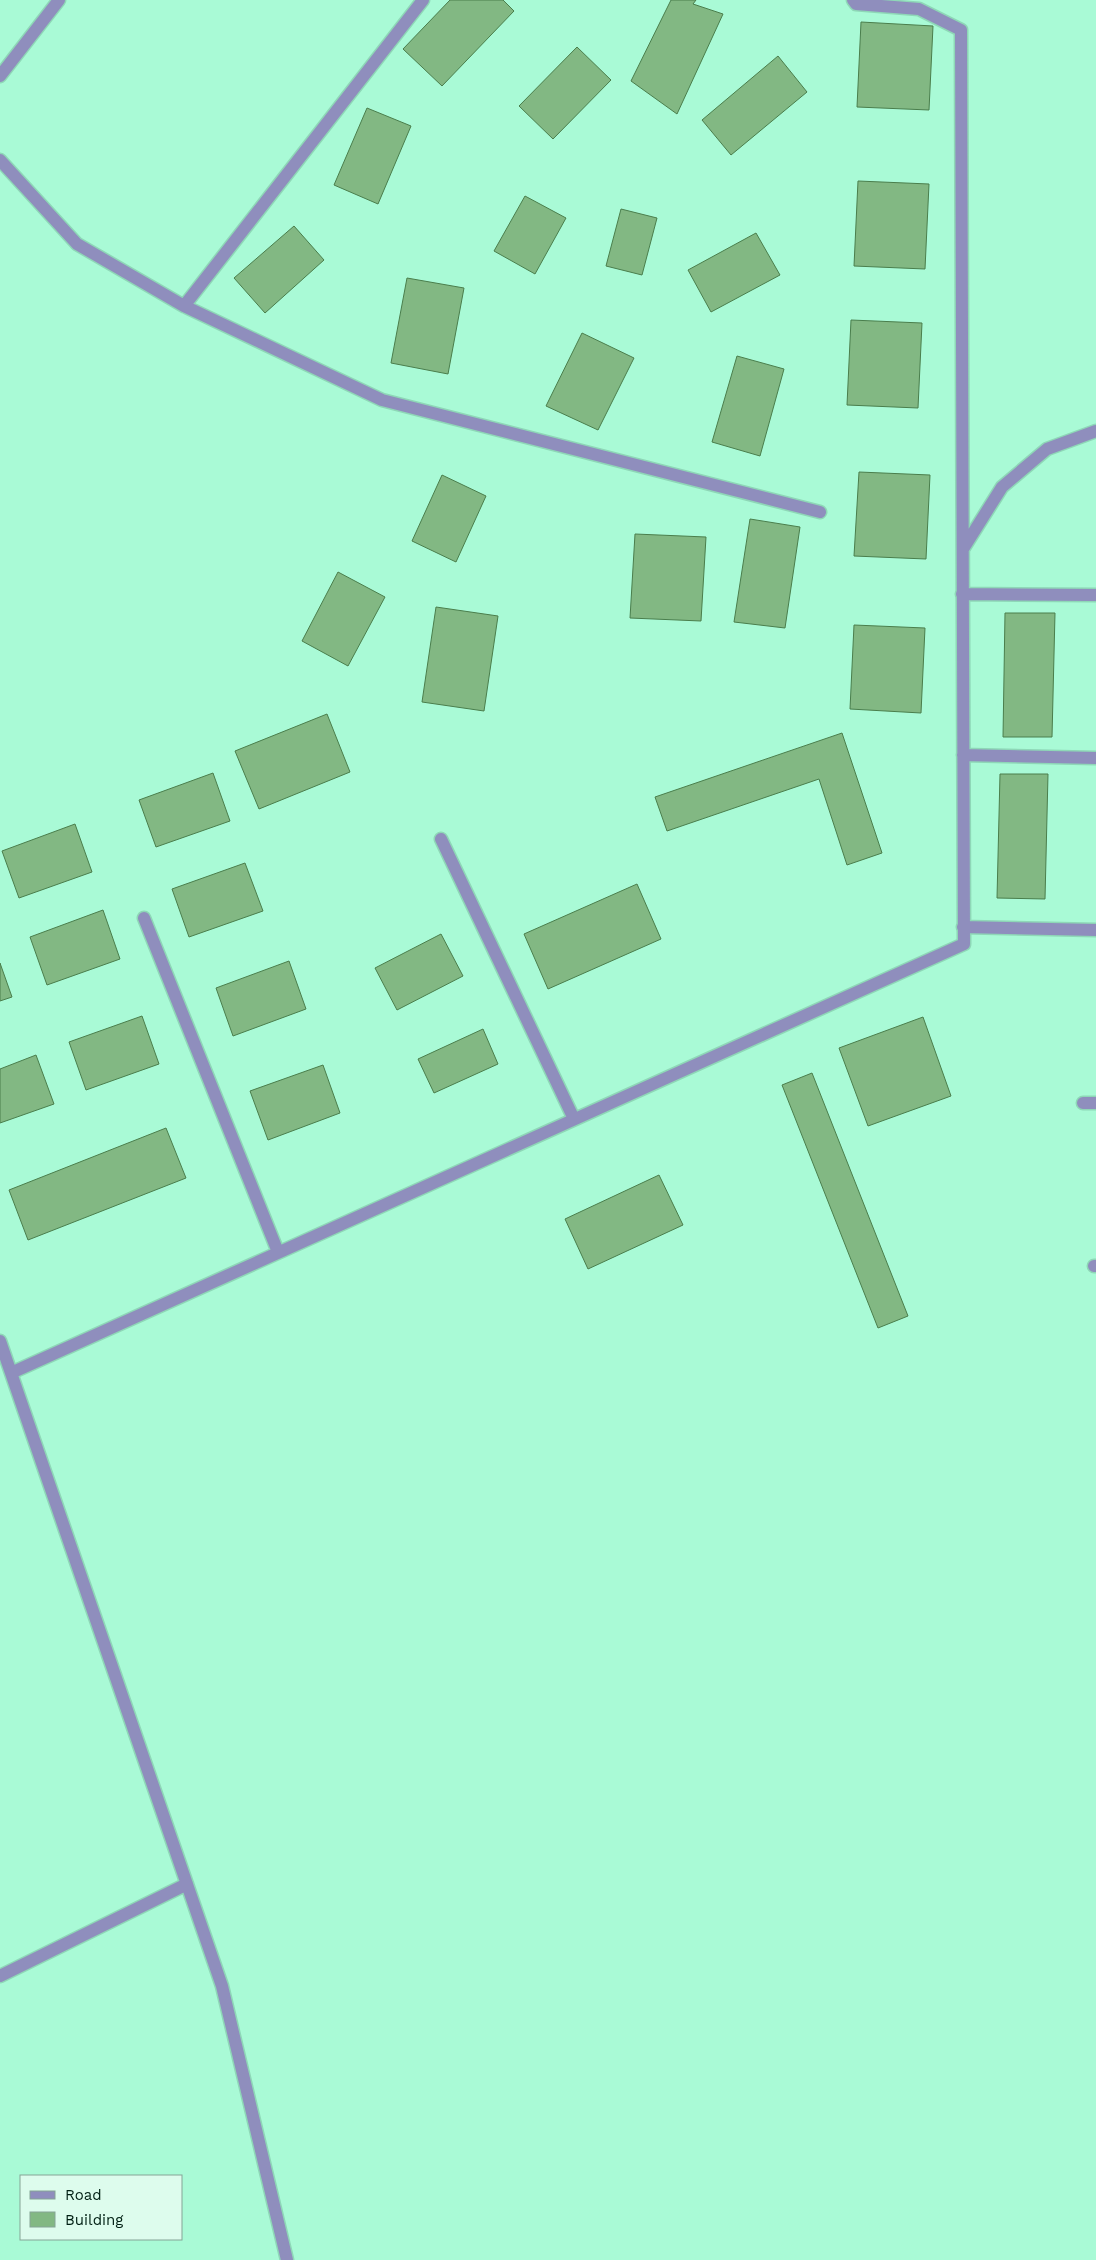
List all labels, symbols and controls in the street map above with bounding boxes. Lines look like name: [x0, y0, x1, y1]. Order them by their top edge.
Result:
legend: [20, 2175, 182, 2240]
text: Road: [65, 2186, 102, 2204]
text: Building: [65, 2211, 123, 2229]

